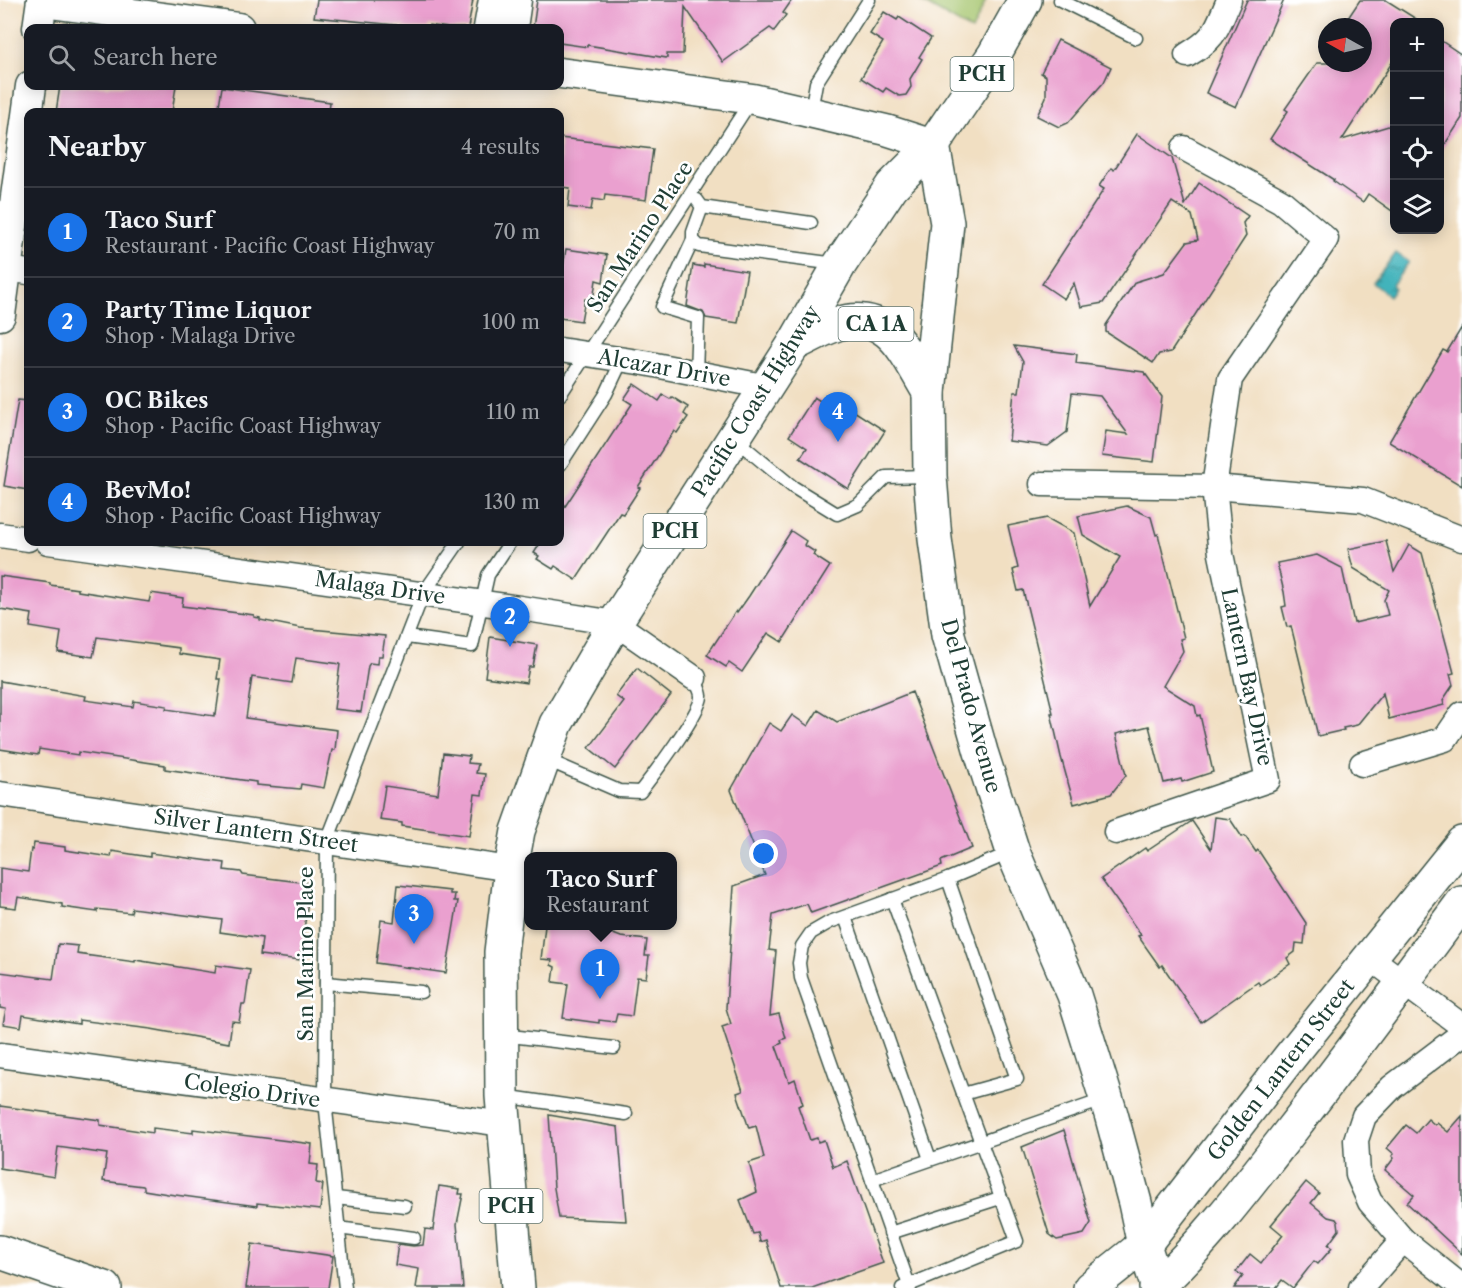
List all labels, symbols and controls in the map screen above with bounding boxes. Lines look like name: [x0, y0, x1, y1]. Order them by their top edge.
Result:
north arrow: [1318, 18, 1372, 72]
map controls: [1390, 18, 1444, 234]
button: +: [1390, 18, 1444, 72]
search box: [24, 24, 564, 90]
icon: search: [45, 41, 78, 74]
text: Search here: [93, 44, 218, 71]
road number: PCH: [950, 57, 1014, 91]
button: −: [1390, 72, 1444, 126]
button: locate: [1390, 126, 1444, 180]
text: Nearby: [48, 131, 146, 163]
text: 4 results: [461, 135, 540, 159]
street label: San Marino Place: [581, 156, 698, 317]
button: layers: [1390, 180, 1444, 234]
text: Taco Surf: [105, 207, 213, 234]
text: 1: [63, 220, 72, 244]
text: 70 m: [494, 220, 540, 244]
text: Restaurant · Pacific Coast Highway: [105, 234, 435, 258]
text: Party Time Liquor: [105, 297, 312, 324]
street label: Pacific Coast Highway: [686, 300, 825, 501]
road number: CA 1A: [838, 307, 914, 341]
text: 2: [62, 310, 73, 334]
text: 100 m: [482, 310, 540, 334]
text: Shop · Malaga Drive: [105, 324, 296, 348]
street label: Alcazar Drive: [595, 343, 732, 391]
text: OC Bikes: [105, 387, 209, 414]
pin: 4: [818, 392, 858, 442]
text: 3: [62, 400, 73, 424]
text: 110 m: [487, 400, 540, 424]
text: Shop · Pacific Coast Highway: [105, 414, 381, 438]
text: BevMo!: [105, 477, 191, 504]
text: 4: [62, 490, 73, 514]
text: 130 m: [484, 490, 540, 514]
text: Shop · Pacific Coast Highway: [105, 504, 381, 528]
road number: PCH: [644, 514, 706, 548]
street label: Malaga Drive: [313, 566, 447, 609]
street label: Lantern Bay Drive: [1216, 586, 1279, 768]
pin: 2: [490, 598, 530, 647]
street label: Del Prado Avenue: [936, 616, 1007, 796]
street label: Silver Lantern Street: [152, 804, 360, 857]
your location: [749, 839, 778, 868]
popup: [524, 852, 677, 930]
street label: San Marino Place: [293, 866, 318, 1042]
text: Taco Surf: [546, 866, 655, 893]
text: Restaurant: [546, 893, 649, 917]
pin: 3: [394, 894, 434, 944]
pin: 1: [580, 950, 620, 999]
street label: Golden Lantern Street: [1202, 973, 1360, 1165]
street label: Colegio Drive: [182, 1069, 322, 1112]
road number: PCH: [480, 1189, 542, 1223]

